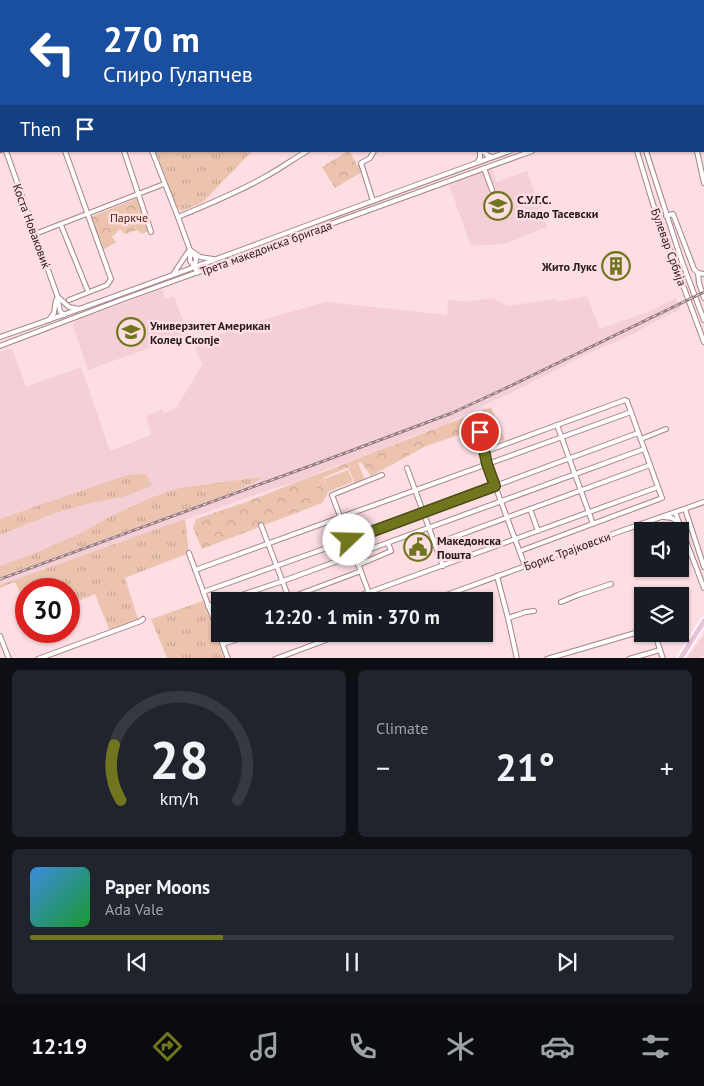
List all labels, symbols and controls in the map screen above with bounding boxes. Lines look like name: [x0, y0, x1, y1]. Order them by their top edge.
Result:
text: 270 m: [103, 16, 200, 62]
icon: left: [20, 20, 85, 85]
text: Спиро Гулапчев: [103, 60, 253, 88]
icon: arrive: [71, 115, 99, 143]
text: Then: [20, 117, 61, 141]
street label: Коста Новаковиќ: [10, 182, 54, 271]
school or university icon: С.У.Г.С. Владо Тасевски: [483, 191, 513, 221]
place label: С.У.Г.С. Владо Тасевски: [517, 192, 598, 221]
street label: Булевар Србија: [648, 206, 690, 288]
park label: Паркче: [110, 210, 148, 225]
street label: Трета македонска бригада: [198, 217, 334, 279]
building icon: Жито Лукс: [601, 251, 631, 281]
place label: Жито Лукс: [541, 259, 597, 274]
school or university icon: Универзитет Американ Колеџ Скопје: [116, 317, 146, 347]
place label: Универзитет Американ Колеџ Скопје: [149, 318, 270, 347]
pin: [459, 411, 501, 453]
icon: arrive: [466, 418, 494, 446]
position arrow: [322, 513, 374, 565]
map controls: [634, 522, 689, 642]
button: sound: [634, 522, 689, 577]
street label: Борис Трајковски: [522, 528, 612, 574]
public building icon: Македонска Пошта: [403, 532, 433, 562]
place label: Македонска Пошта: [437, 533, 501, 562]
speed limit sign: 30: [15, 578, 80, 643]
button: layers: [634, 587, 689, 642]
text: 12:20 · 1 min · 370 m: [264, 605, 440, 629]
text: Climate: [376, 718, 428, 738]
text: 28: [150, 726, 208, 793]
text: 21°: [495, 742, 555, 791]
text: −: [376, 749, 390, 786]
text: +: [660, 749, 674, 786]
text: km/h: [159, 787, 199, 810]
text: Paper Moons: [105, 875, 210, 899]
text: Ada Vale: [105, 899, 164, 919]
icon: previous: [123, 948, 151, 976]
icon: pause: [338, 948, 366, 976]
icon: next: [553, 948, 581, 976]
icon: directions: [150, 1029, 185, 1064]
icon: music: [247, 1029, 282, 1064]
icon: phone: [345, 1029, 380, 1064]
icon: climate: [443, 1029, 478, 1064]
icon: car: [540, 1029, 575, 1064]
icon: filters: [638, 1029, 673, 1064]
text: 12:19: [31, 1032, 87, 1060]

